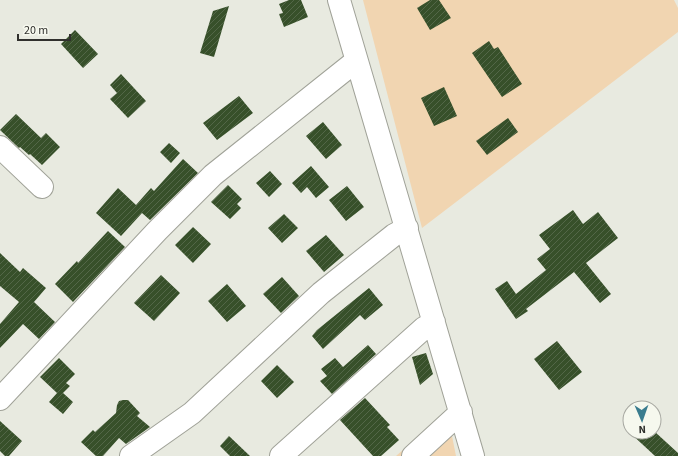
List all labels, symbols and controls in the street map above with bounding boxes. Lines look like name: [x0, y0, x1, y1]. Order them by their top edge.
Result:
scale bar: [18, 16, 70, 42]
text: 20 m: [24, 22, 48, 39]
north arrow: [622, 400, 662, 440]
text: N: [638, 422, 646, 437]

